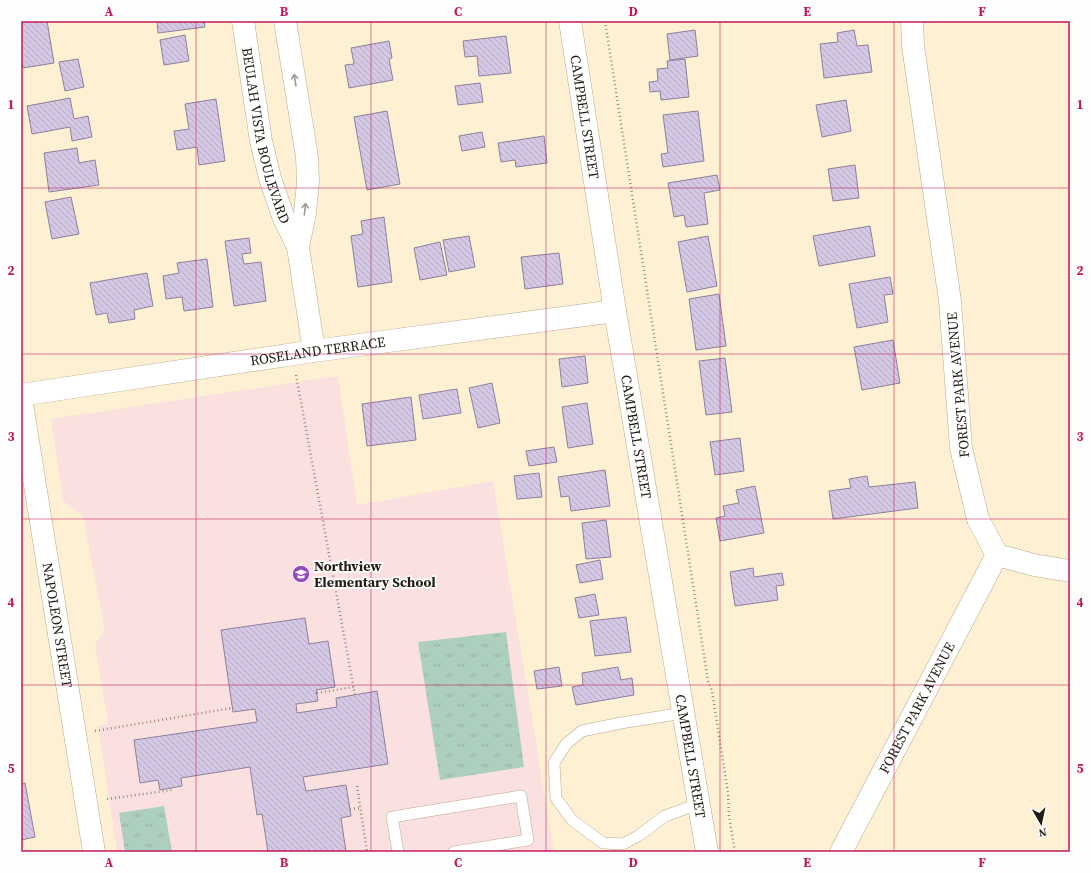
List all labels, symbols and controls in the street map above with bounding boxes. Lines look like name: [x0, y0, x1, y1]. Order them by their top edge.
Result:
text: A: [105, 3, 114, 20]
text: B: [280, 3, 289, 20]
text: C: [454, 3, 462, 20]
text: D: [628, 3, 638, 20]
text: E: [803, 3, 811, 20]
text: F: [978, 3, 986, 20]
street label: BEULAH VISTA BOULEVARD: [237, 46, 295, 227]
street label: CAMPBELL STREET: [565, 53, 604, 181]
one-way arrow: [290, 74, 298, 87]
text: 1: [7, 96, 15, 113]
text: 1: [1076, 96, 1084, 113]
one-way arrow: [301, 203, 309, 216]
text: 2: [7, 262, 15, 279]
text: 2: [1076, 262, 1084, 279]
street label: FOREST PARK AVENUE: [942, 311, 974, 459]
street label: ROSELAND TERRACE: [249, 332, 387, 370]
street label: CAMPBELL STREET: [616, 373, 657, 501]
text: 3: [7, 428, 15, 445]
text: 3: [1076, 428, 1084, 445]
place label: Northview Elementary School: [314, 556, 436, 592]
street label: NAPOLEON STREET: [38, 561, 78, 690]
school or university icon: Northview Elementary School: [291, 564, 311, 584]
text: 4: [7, 594, 15, 611]
text: 4: [1076, 594, 1084, 611]
street label: FOREST PARK AVENUE: [874, 638, 960, 777]
street label: CAMPBELL STREET: [670, 693, 711, 820]
text: 5: [7, 760, 15, 777]
text: 5: [1076, 760, 1084, 777]
north arrow: [1021, 803, 1061, 843]
text: N: [1037, 824, 1048, 840]
text: A: [105, 854, 114, 871]
text: B: [280, 854, 289, 871]
text: C: [454, 854, 462, 871]
text: D: [628, 854, 638, 871]
text: E: [803, 854, 811, 871]
text: F: [978, 854, 986, 871]

